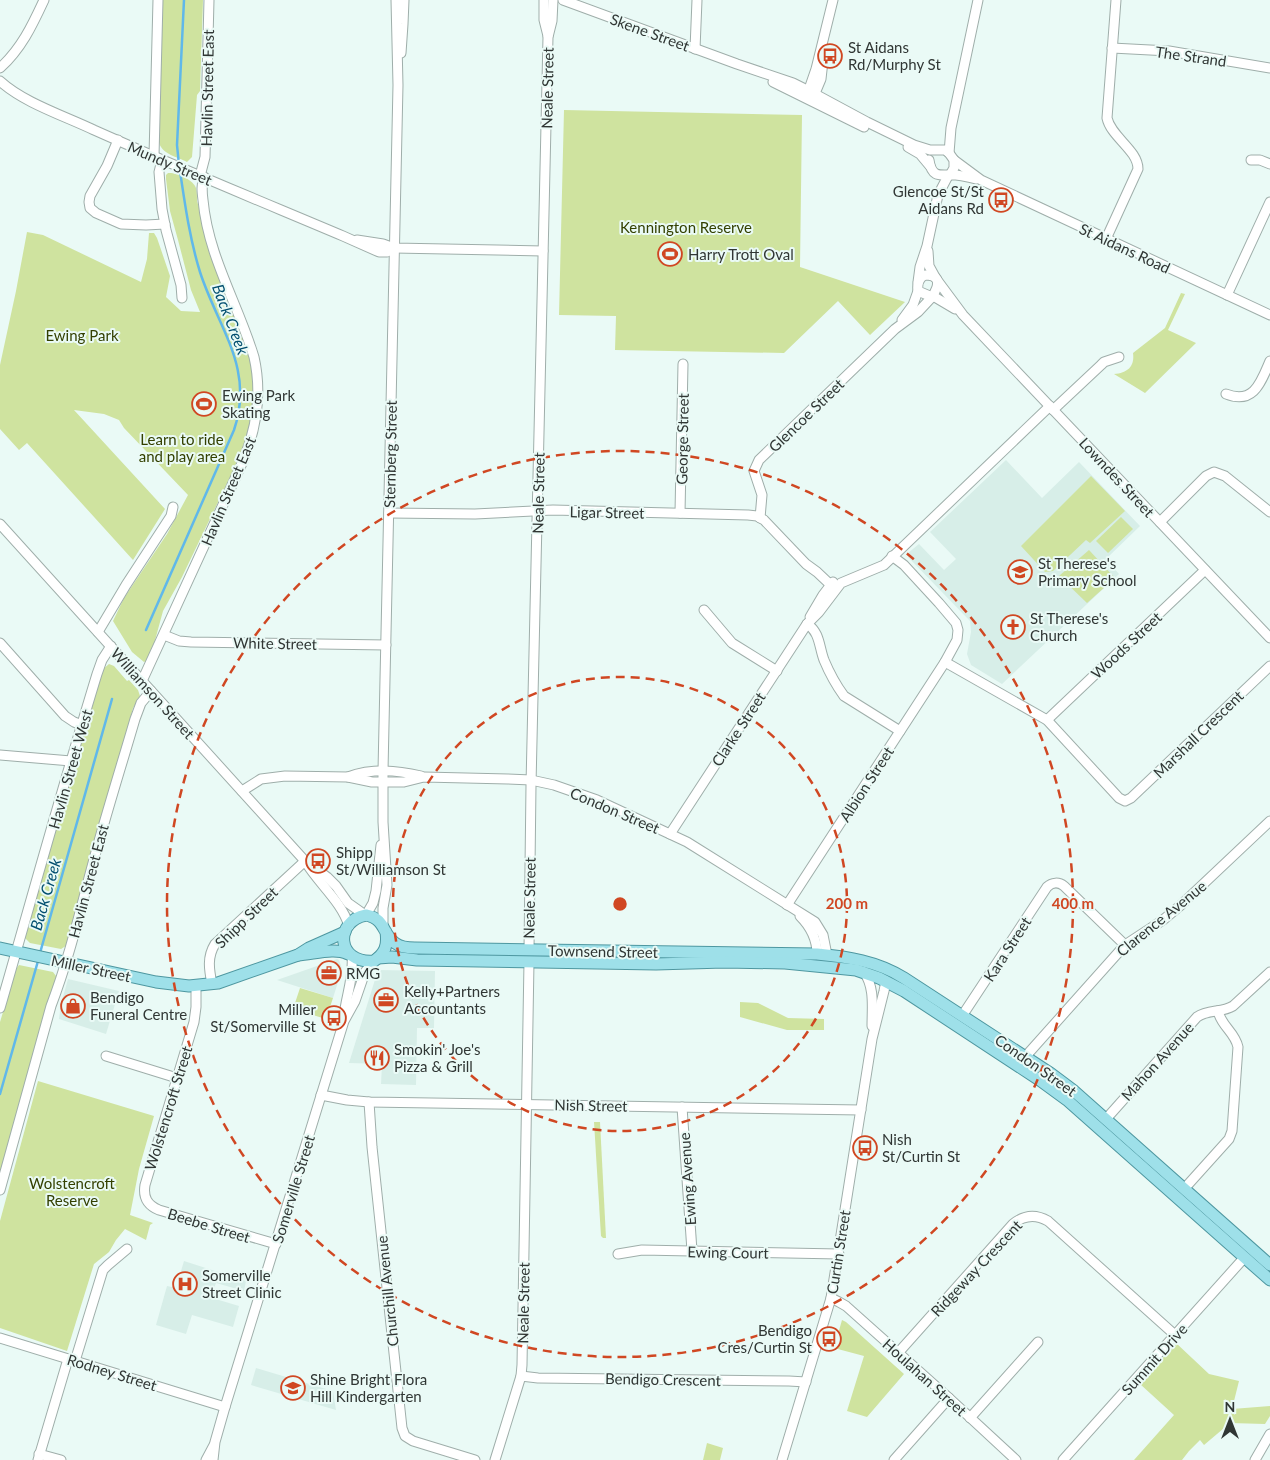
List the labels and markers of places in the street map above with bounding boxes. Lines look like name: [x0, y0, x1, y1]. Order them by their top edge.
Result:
place label: St Aidans Rd/Murphy St: [848, 38, 941, 73]
bus stop icon: St Aidans Rd/Murphy St: [817, 43, 843, 69]
place label: Glencoe St/St Aidans Rd: [893, 182, 985, 217]
bus stop icon: Glencoe St/St Aidans Rd: [988, 187, 1014, 213]
sports icon: Harry Trott Oval: [657, 241, 683, 267]
place label: Harry Trott Oval: [688, 245, 794, 263]
place label: Ewing Park Skating: [222, 386, 295, 421]
sports icon: Ewing Park Skating: [191, 391, 217, 417]
place label: St Therese's Primary School: [1038, 554, 1137, 589]
school or university icon: St Therese's Primary School: [1007, 559, 1033, 585]
place label: St Therese's Church: [1030, 609, 1108, 644]
church icon: St Therese's Church: [1000, 614, 1026, 640]
place label: Shipp St/Williamson St: [336, 843, 447, 878]
bus stop icon: Shipp St/Williamson St: [305, 848, 331, 874]
centre of rings: [611, 895, 629, 913]
office icon: RMG: [316, 960, 342, 986]
place label: RMG: [346, 964, 380, 982]
place label: Kelly+Partners Accountants: [404, 982, 500, 1017]
office icon: Kelly+Partners Accountants: [373, 987, 399, 1013]
place label: Bendigo Funeral Centre: [90, 988, 187, 1023]
shop icon: Bendigo Funeral Centre: [60, 993, 86, 1019]
place label: Miller St/Somerville St: [210, 1000, 317, 1035]
bus stop icon: Miller St/Somerville St: [321, 1005, 347, 1031]
place label: Smokin' Joe's Pizza & Grill: [394, 1040, 480, 1075]
restaurant icon: Smokin' Joe's Pizza & Grill: [364, 1045, 390, 1071]
place label: Nish St/Curtin St: [882, 1130, 961, 1165]
bus stop icon: Nish St/Curtin St: [852, 1135, 878, 1161]
place label: Somerville Street Clinic: [202, 1266, 282, 1301]
hospital icon: Somerville Street Clinic: [172, 1271, 198, 1297]
place label: Bendigo Cres/Curtin St: [717, 1321, 813, 1356]
bus stop icon: Bendigo Cres/Curtin St: [816, 1326, 842, 1352]
place label: Shine Bright Flora Hill Kindergarten: [310, 1370, 427, 1405]
school or university icon: Shine Bright Flora Hill Kindergarten: [280, 1375, 306, 1401]

